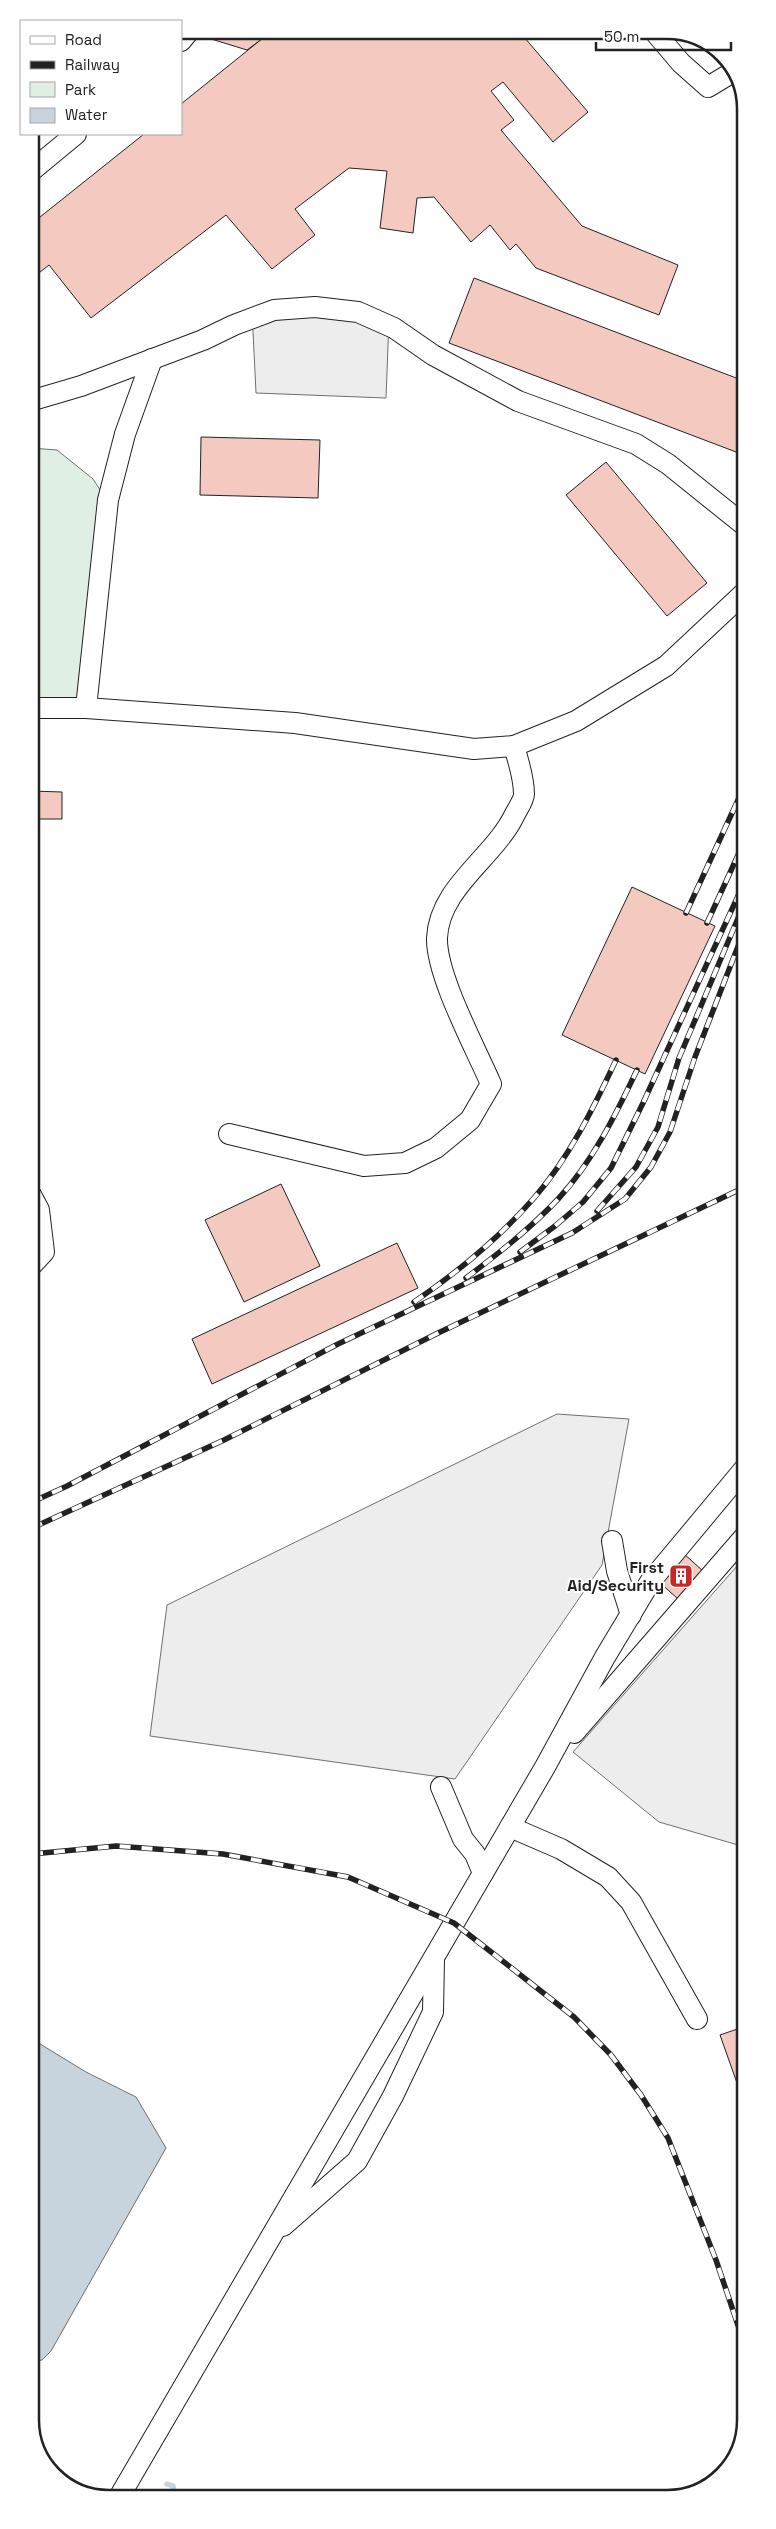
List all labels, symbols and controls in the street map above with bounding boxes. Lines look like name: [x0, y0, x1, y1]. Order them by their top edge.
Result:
legend: [20, 20, 182, 135]
scale bar: [596, 20, 731, 52]
text: 50 m: [604, 27, 639, 46]
text: Road: [65, 30, 102, 49]
text: Railway: [65, 55, 120, 74]
text: Park: [65, 80, 96, 99]
text: Water: [65, 105, 108, 124]
place label: First Aid/Security: [567, 1557, 664, 1596]
building icon: First Aid/Security: [668, 1563, 694, 1589]

